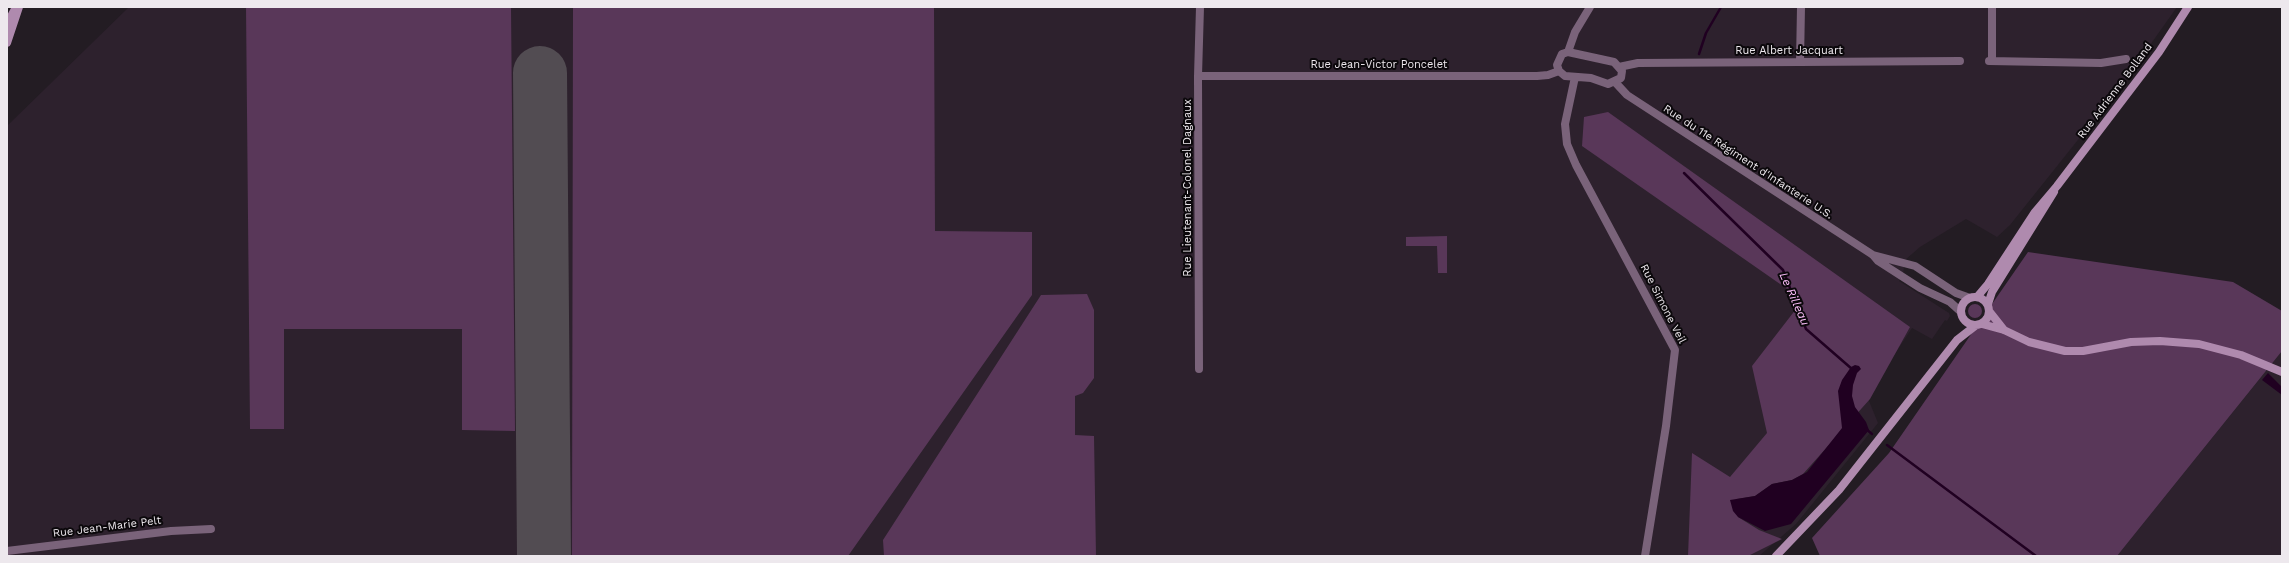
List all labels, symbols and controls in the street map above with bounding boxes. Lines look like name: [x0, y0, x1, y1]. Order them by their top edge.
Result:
street label: Rue Adrienne Bolland: [2075, 41, 2155, 141]
street label: Rue Albert Jacquart: [1735, 44, 1843, 58]
street label: Rue Jean-Victor Poncelet: [1311, 58, 1447, 72]
street label: Rue Lieutenant-Colonel Dagnaux: [1181, 99, 1195, 277]
street label: Rue du 11e Régiment d'Infanterie U.S.: [1661, 102, 1835, 222]
street label: Rue Simone Veil: [1637, 262, 1689, 346]
water label: Le Rilleau: [1776, 270, 1812, 328]
street label: Rue Jean-Marie Pelt: [52, 514, 162, 540]

